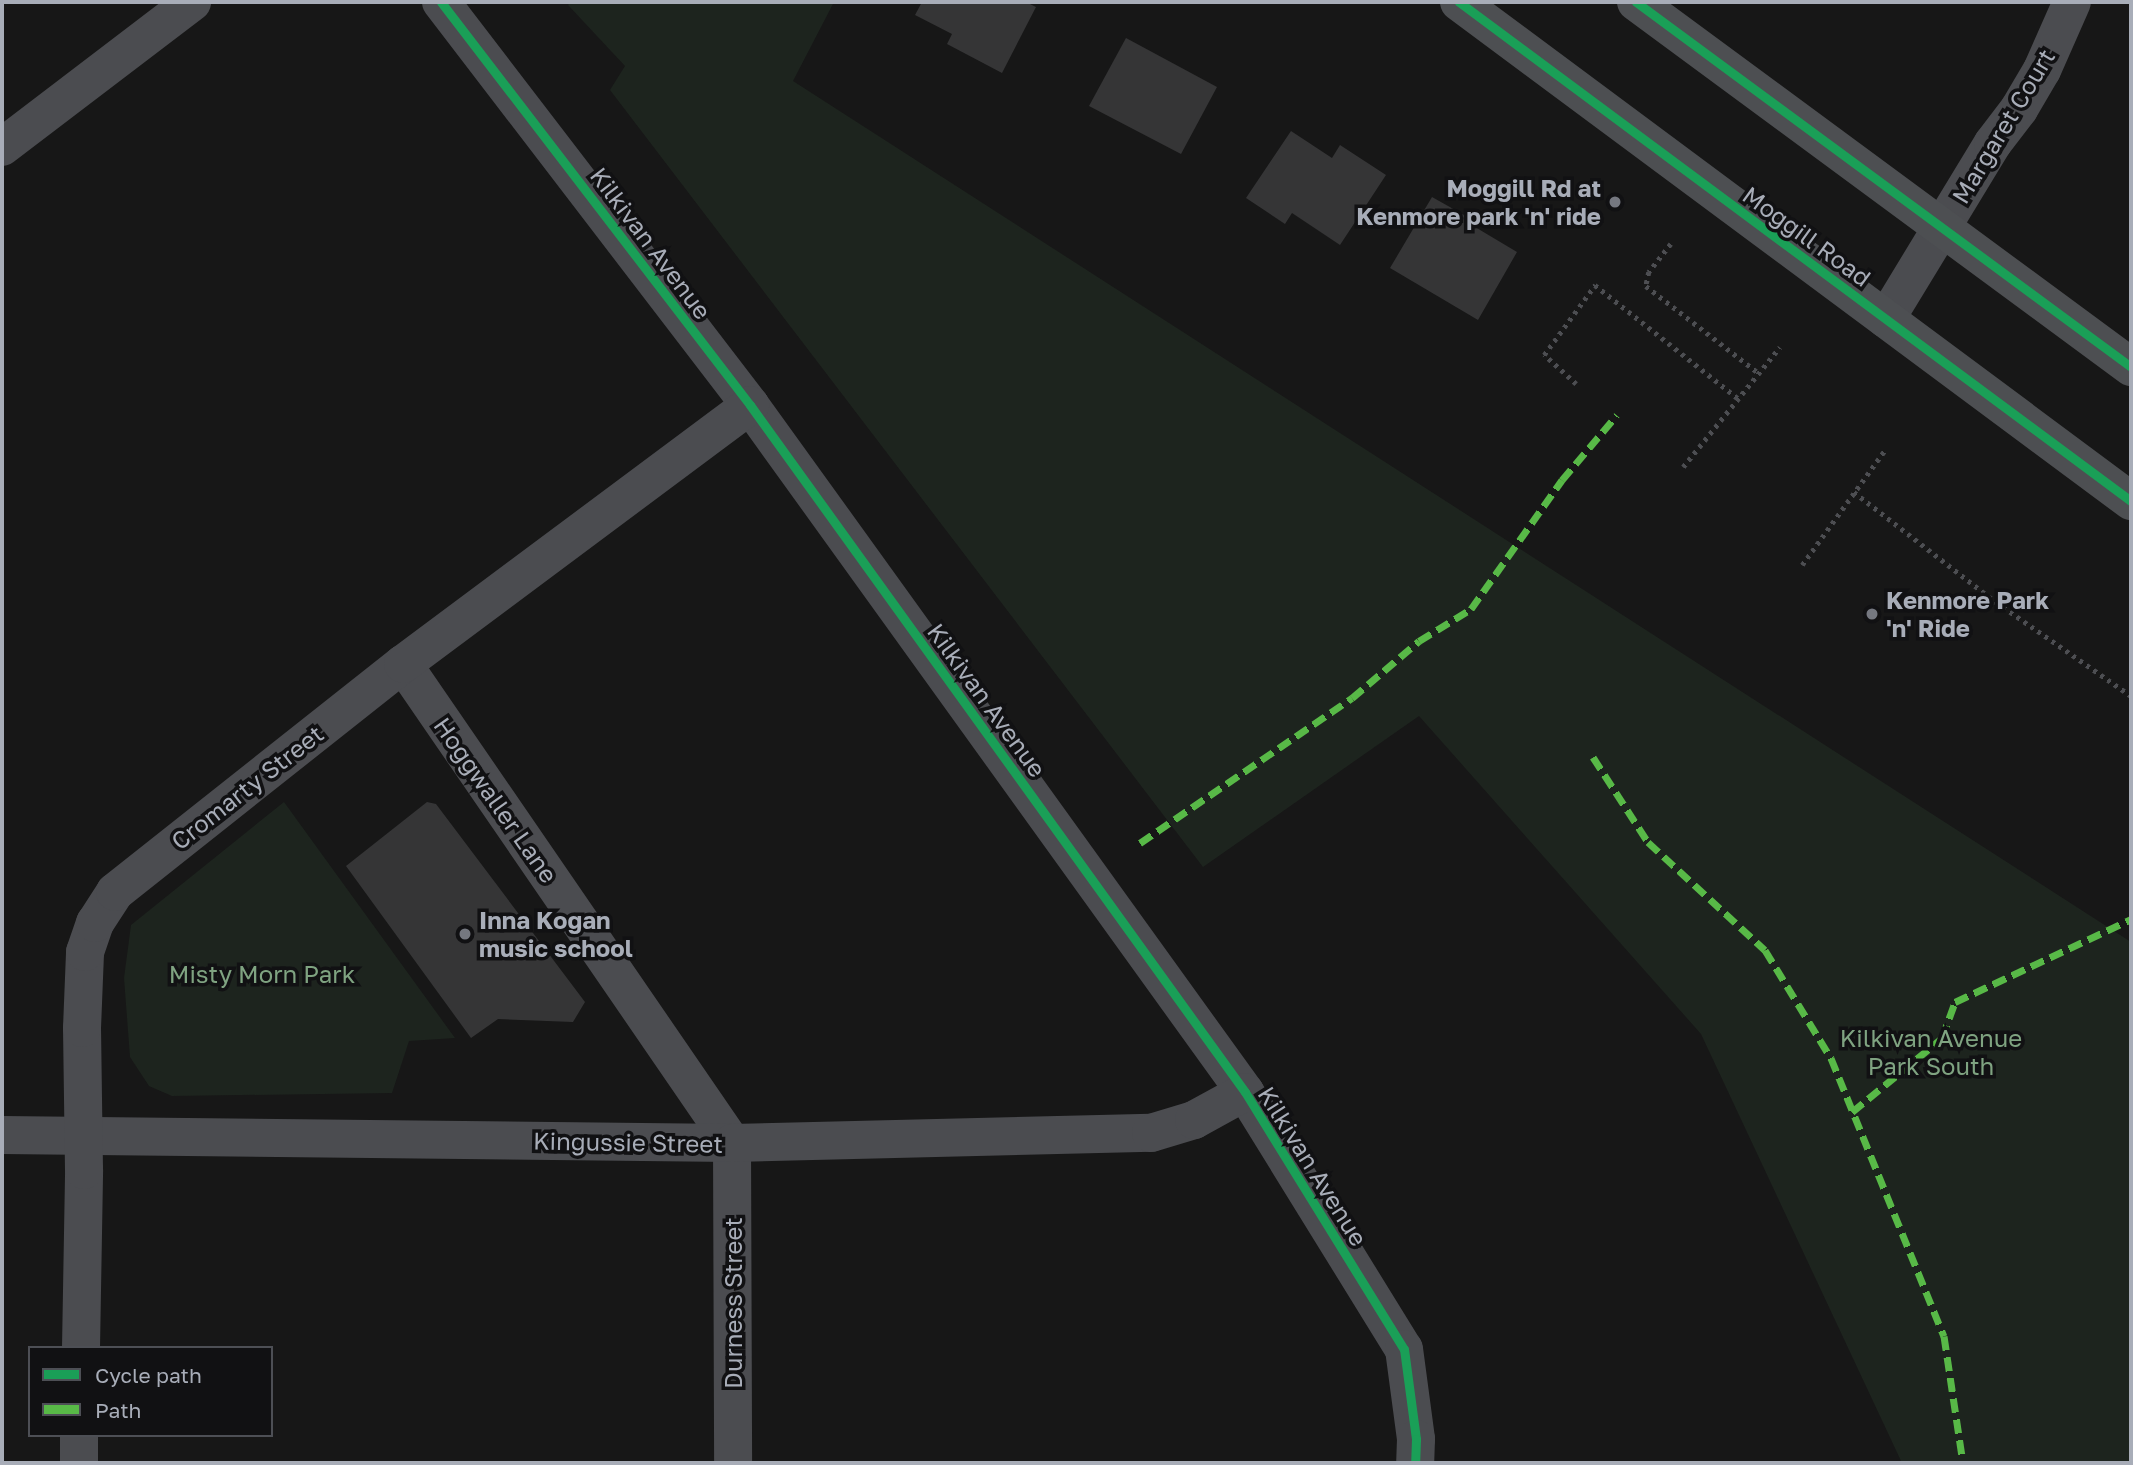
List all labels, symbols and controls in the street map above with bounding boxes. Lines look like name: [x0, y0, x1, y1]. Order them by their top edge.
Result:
street label: Margaret Court: [1946, 44, 2060, 208]
street label: Kilkivan Avenue: [585, 161, 717, 325]
place label: Moggill Rd at Kenmore park 'n' ride: [1356, 174, 1601, 230]
street label: Moggill Road: [1737, 180, 1877, 292]
marker: Moggill Rd at Kenmore park 'n' ride: [1607, 194, 1623, 210]
place label: Kenmore Park 'n' Ride: [1886, 586, 2049, 642]
marker: Kenmore Park 'n' Ride: [1864, 606, 1880, 622]
street label: Kilkivan Avenue: [922, 618, 1052, 782]
street label: Hoggwaller Lane: [428, 712, 564, 888]
street label: Cromarty Street: [165, 719, 329, 855]
place label: Inna Kogan music school: [479, 906, 633, 962]
marker: Inna Kogan music school: [457, 926, 473, 942]
park label: Misty Morn Park: [169, 960, 355, 988]
park label: Kilkivan Avenue Park South: [1840, 1024, 2022, 1080]
street label: Kilkivan Avenue: [1252, 1081, 1374, 1251]
street label: Kingussie Street: [533, 1126, 723, 1158]
street label: Durness Street: [719, 1217, 747, 1389]
legend: [28, 1346, 273, 1437]
text: Cycle path: [95, 1362, 202, 1388]
text: Path: [95, 1397, 142, 1423]

